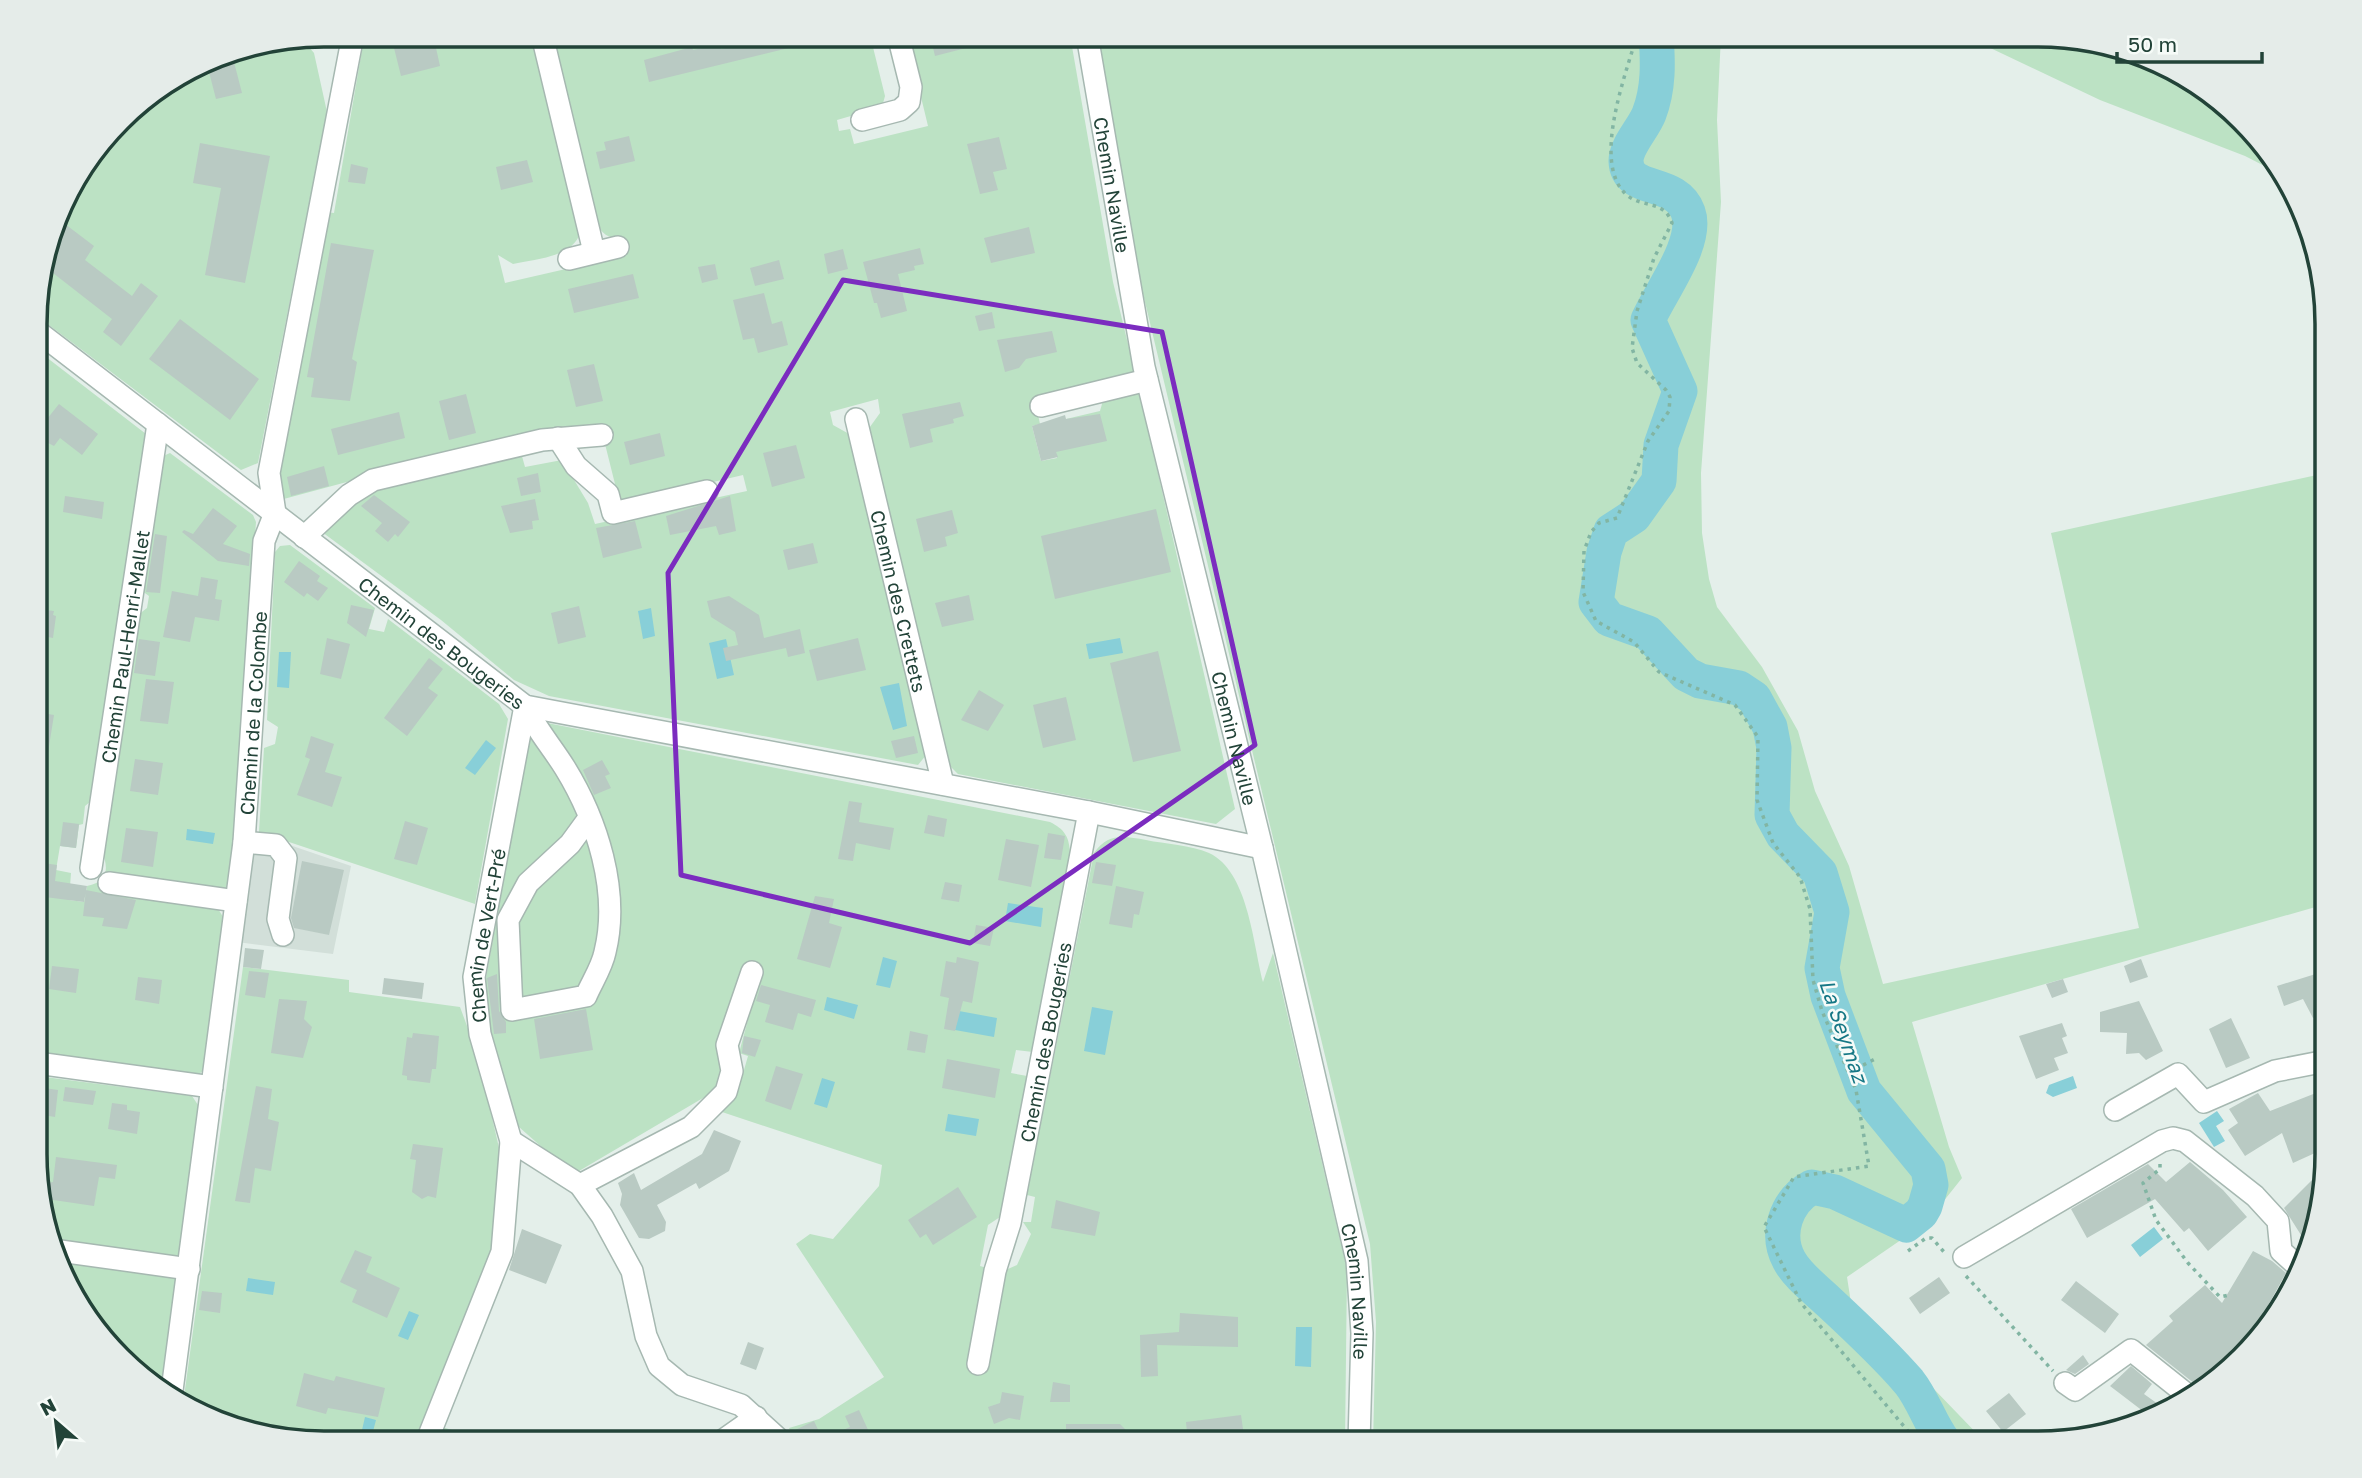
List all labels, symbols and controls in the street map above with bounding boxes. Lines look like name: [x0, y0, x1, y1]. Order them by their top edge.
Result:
scale bar: [2117, 21, 2262, 65]
text: 50 m: [2128, 31, 2177, 57]
street label: Chemin Naville: [1090, 115, 1136, 255]
street label: Chemin des Crettets: [867, 508, 932, 694]
street label: Chemin Paul-Henri-Mallet: [95, 528, 153, 765]
street label: Chemin des Bougeries: [354, 571, 530, 713]
street label: Chemin de la Colombe: [234, 610, 271, 816]
street label: Chemin Naville: [1207, 669, 1263, 808]
street label: Chemin de Vert-Pré: [462, 846, 510, 1024]
street label: Chemin des Bougeries: [1014, 940, 1075, 1144]
water label: La Seymaz: [1814, 976, 1875, 1088]
street label: Chemin Naville: [1337, 1221, 1374, 1360]
north arrow: [21, 1387, 91, 1457]
text: N: [36, 1393, 60, 1420]

